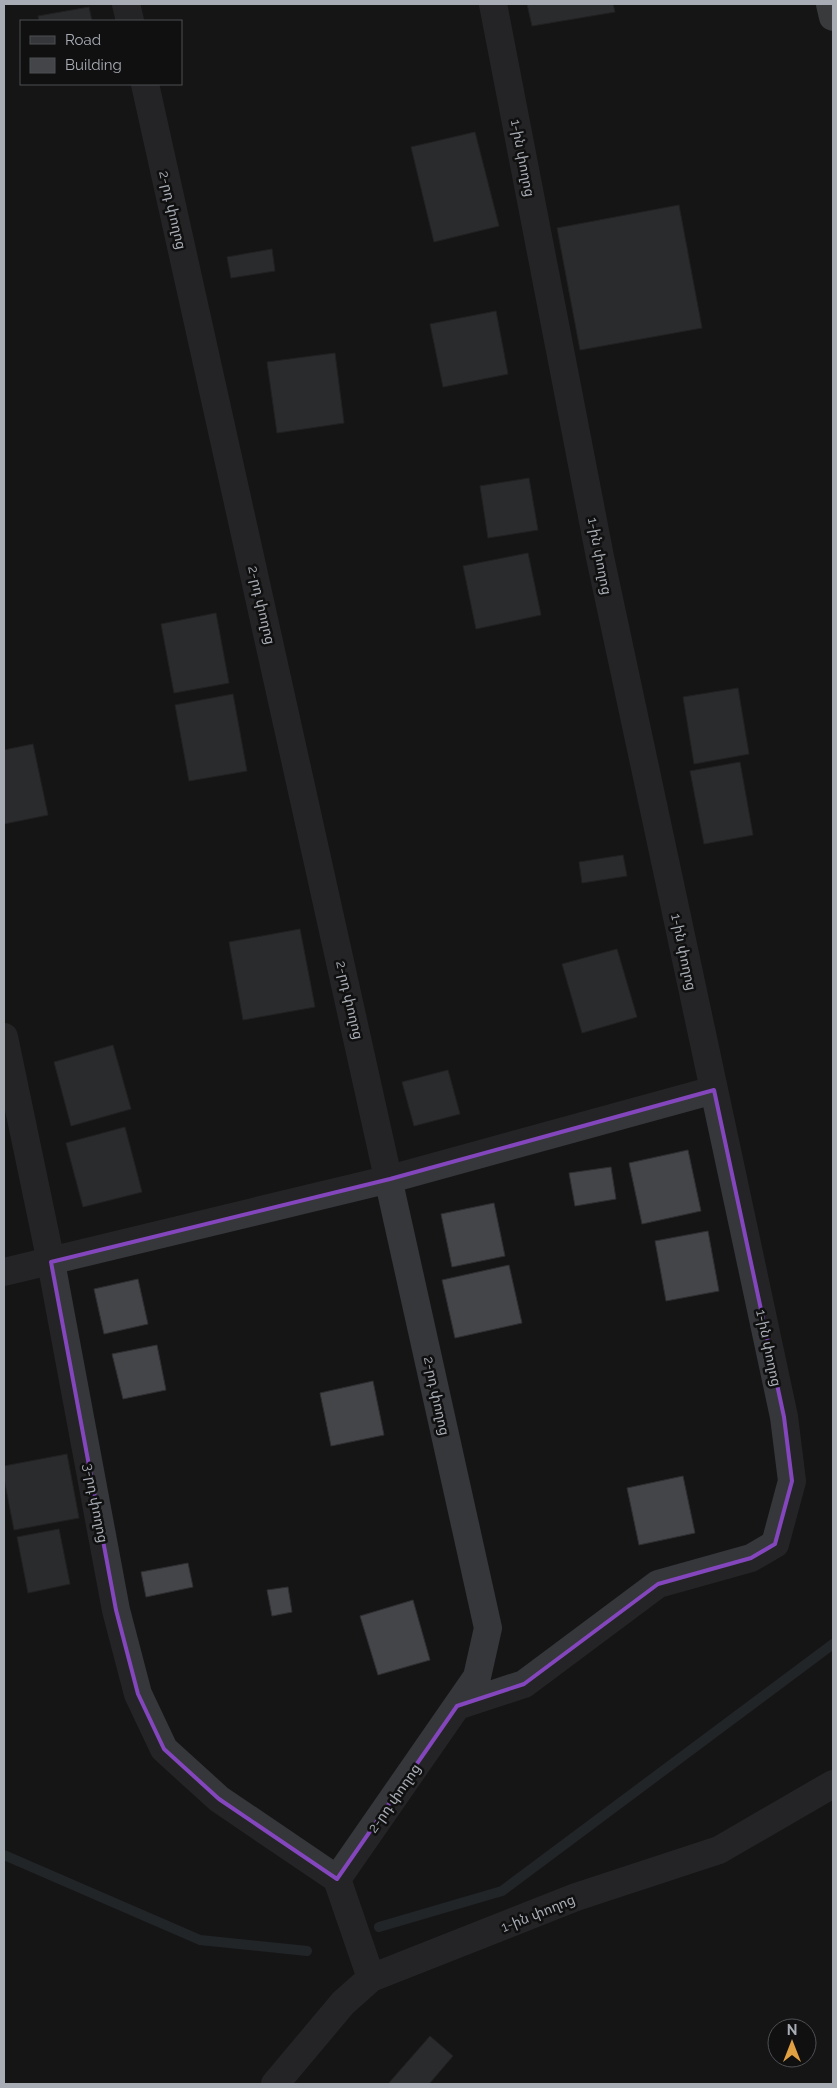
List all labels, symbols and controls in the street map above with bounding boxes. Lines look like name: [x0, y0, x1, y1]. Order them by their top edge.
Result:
legend: [20, 20, 182, 85]
text: Road: [65, 31, 101, 49]
text: Building: [65, 56, 122, 74]
street label: 1-ին փողոց: [508, 118, 538, 198]
street label: 2-րդ փողոց: [156, 169, 190, 251]
street label: 1-ին փողոց: [585, 516, 615, 596]
street label: 2-րդ փողոց: [245, 564, 279, 646]
street label: 1-ին փողոց: [668, 912, 700, 992]
street label: 2-րդ փողոց: [333, 959, 367, 1041]
street label: 1-ին փողոց: [753, 1308, 785, 1388]
street label: 2-րդ փողոց: [421, 1355, 453, 1437]
street label: 3-րդ փողոց: [80, 1462, 112, 1544]
street label: 2-րդ փողոց: [364, 1761, 424, 1835]
street label: 1-ին փողոց: [499, 1891, 577, 1935]
north arrow: [767, 2018, 817, 2068]
text: N: [787, 2022, 797, 2038]

